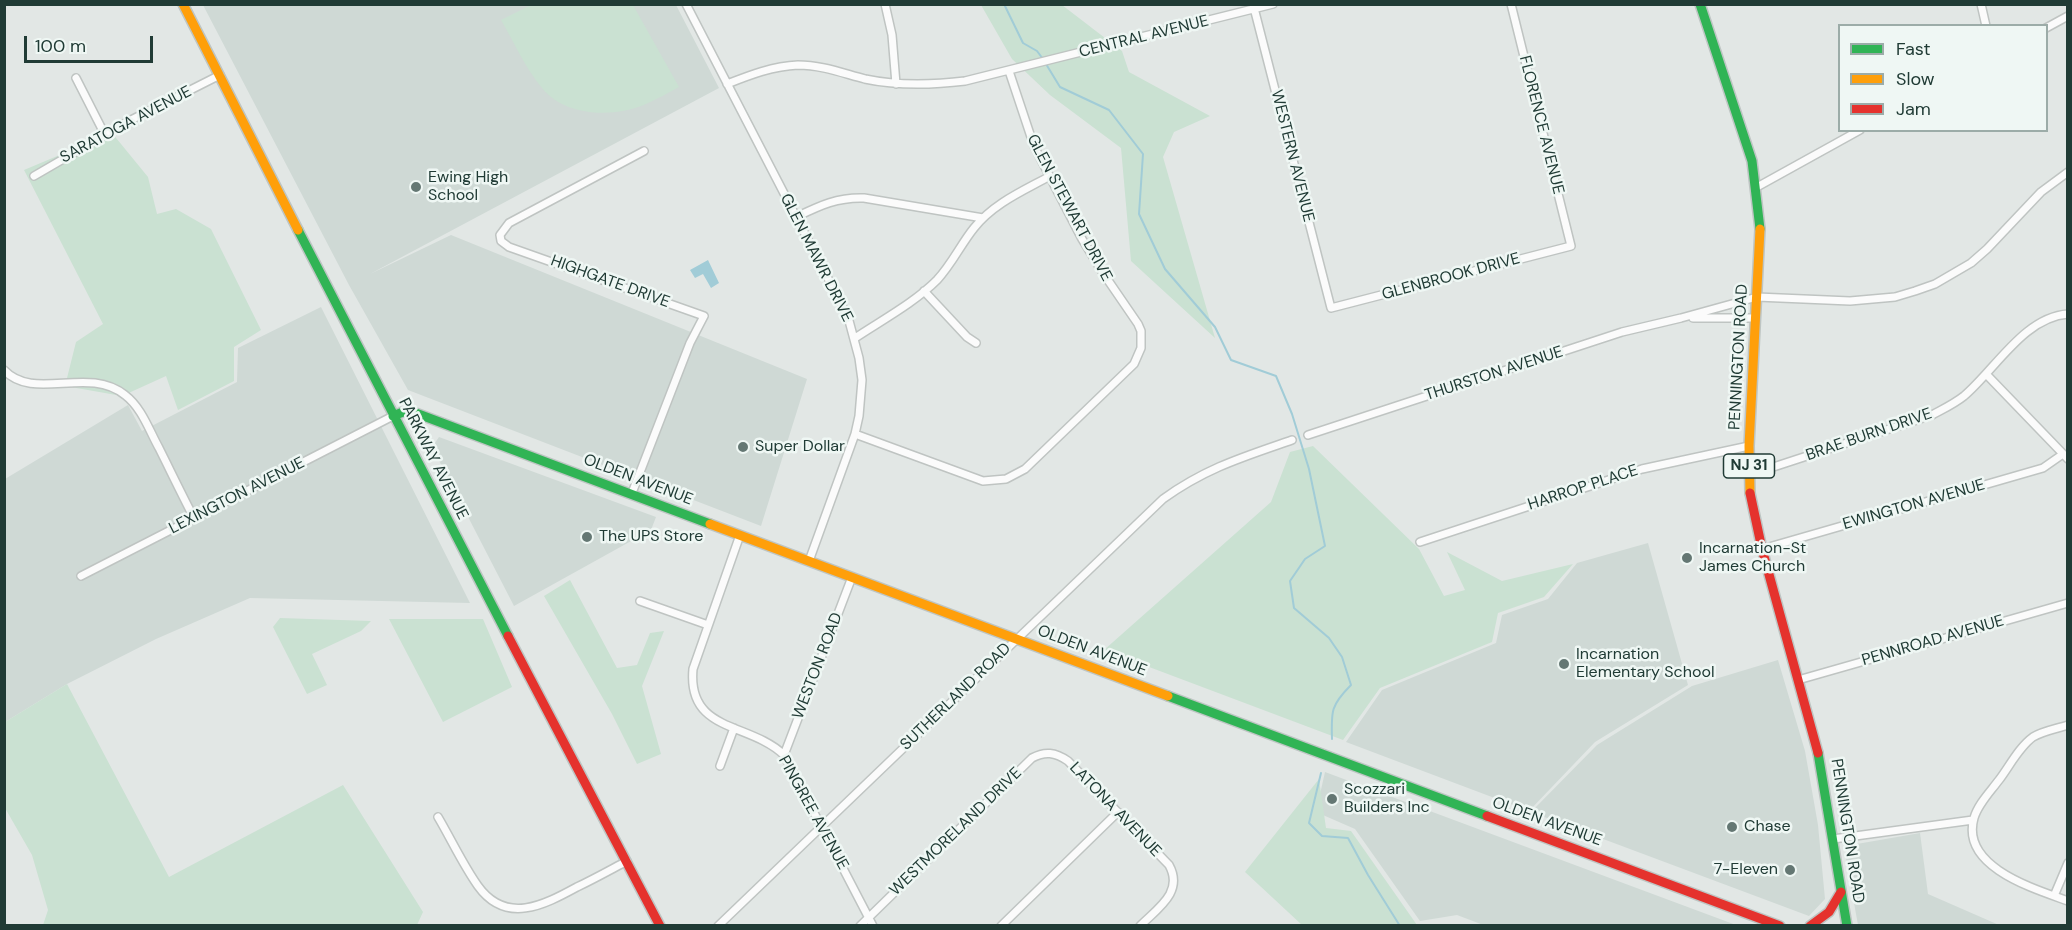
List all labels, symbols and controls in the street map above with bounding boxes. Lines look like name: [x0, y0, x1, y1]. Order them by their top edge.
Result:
street label: CENTRAL AVENUE: [1077, 12, 1211, 62]
scale bar: [27, 24, 156, 62]
legend: [1838, 24, 2048, 132]
text: 100 m: [35, 34, 86, 58]
text: Fast: [1896, 37, 1931, 61]
street label: FLORENCE AVENUE: [1514, 54, 1568, 196]
text: Slow: [1896, 67, 1935, 91]
street label: SARATOGA AVENUE: [57, 82, 195, 168]
street label: WESTERN AVENUE: [1266, 88, 1318, 224]
text: Jam: [1896, 97, 1931, 121]
street label: GLEN STEWART DRIVE: [1022, 131, 1116, 285]
place label: Ewing High School: [428, 168, 508, 206]
marker: Ewing High School: [409, 180, 423, 194]
street label: GLEN MAWR DRIVE: [775, 191, 857, 325]
street label: GLENBROOK DRIVE: [1380, 249, 1522, 305]
street label: HIGHGATE DRIVE: [548, 252, 672, 312]
street label: PENNINGTON ROAD: [1726, 284, 1752, 430]
street label: THURSTON AVENUE: [1422, 343, 1566, 405]
street label: PARKWAY AVENUE: [394, 395, 472, 523]
street label: BRAE BURN DRIVE: [1803, 404, 1935, 466]
place label: Super Dollar: [755, 437, 845, 457]
marker: Super Dollar: [736, 440, 750, 454]
street label: OLDEN AVENUE: [581, 450, 695, 510]
street label: LEXINGTON AVENUE: [166, 454, 308, 538]
road number: NJ 31: [1724, 454, 1774, 478]
street label: HARROP PLACE: [1526, 461, 1640, 515]
street label: EWINGTON AVENUE: [1841, 476, 1987, 534]
place label: The UPS Store: [599, 527, 703, 547]
marker: The UPS Store: [580, 530, 594, 544]
place label: Incarnation-St James Church: [1699, 539, 1806, 577]
marker: Incarnation-St James Church: [1680, 551, 1694, 565]
street label: WESTON ROAD: [789, 610, 847, 722]
street label: PENNROAD AVENUE: [1860, 612, 2006, 670]
street label: OLDEN AVENUE: [1035, 621, 1149, 681]
street label: SUTHERLAND ROAD: [897, 639, 1015, 755]
place label: Incarnation Elementary School: [1576, 645, 1714, 683]
marker: Incarnation Elementary School: [1557, 657, 1571, 671]
street label: PINGREE AVENUE: [774, 753, 852, 873]
street label: PENNINGTON ROAD: [1826, 757, 1868, 905]
street label: LATONA AVENUE: [1065, 759, 1165, 861]
street label: WESTMORELAND DRIVE: [886, 764, 1026, 900]
place label: Scozzari Builders Inc: [1344, 780, 1430, 818]
marker: Scozzari Builders Inc: [1325, 792, 1339, 806]
street label: OLDEN AVENUE: [1489, 793, 1605, 851]
place label: Chase: [1744, 817, 1790, 837]
marker: Chase: [1725, 820, 1739, 834]
place label: 7-Eleven: [1714, 860, 1778, 880]
marker: 7-Eleven: [1783, 863, 1797, 877]

